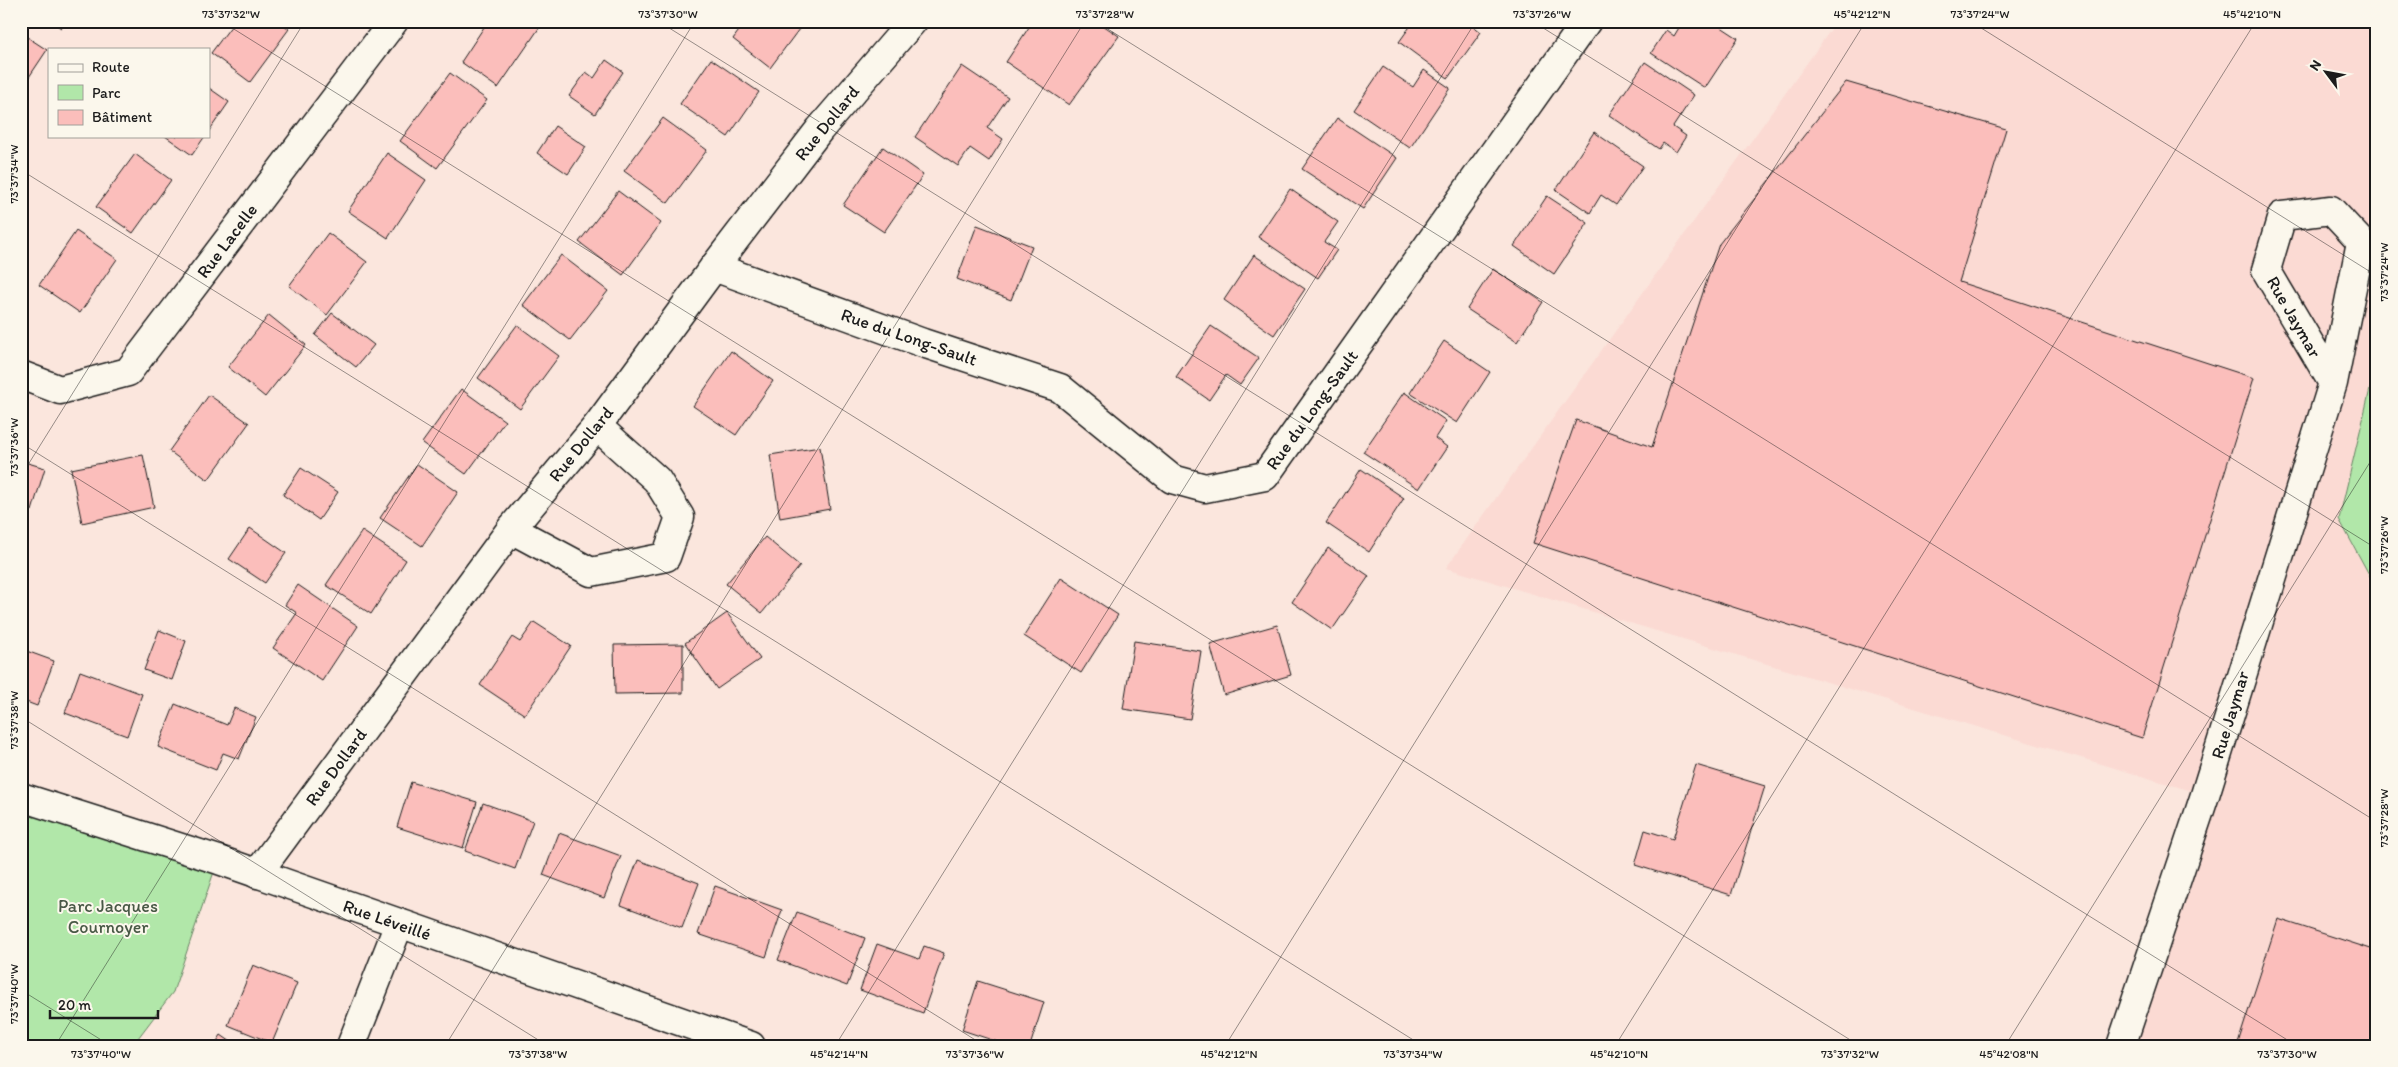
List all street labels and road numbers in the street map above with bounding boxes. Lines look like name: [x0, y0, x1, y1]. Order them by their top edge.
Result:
street label: Rue Dollard: [790, 81, 864, 165]
street label: Rue Lacelle: [192, 199, 262, 283]
street label: Rue Jaymar: [2262, 272, 2327, 362]
street label: Rue du Long-Sault: [838, 303, 980, 371]
street label: Rue du Long-Sault: [1261, 346, 1363, 474]
street label: Rue Dollard: [544, 402, 618, 486]
street label: Rue Jaymar: [2206, 668, 2254, 762]
street label: Rue Dollard: [300, 724, 372, 810]
street label: Rue Léveillé: [340, 895, 434, 945]

